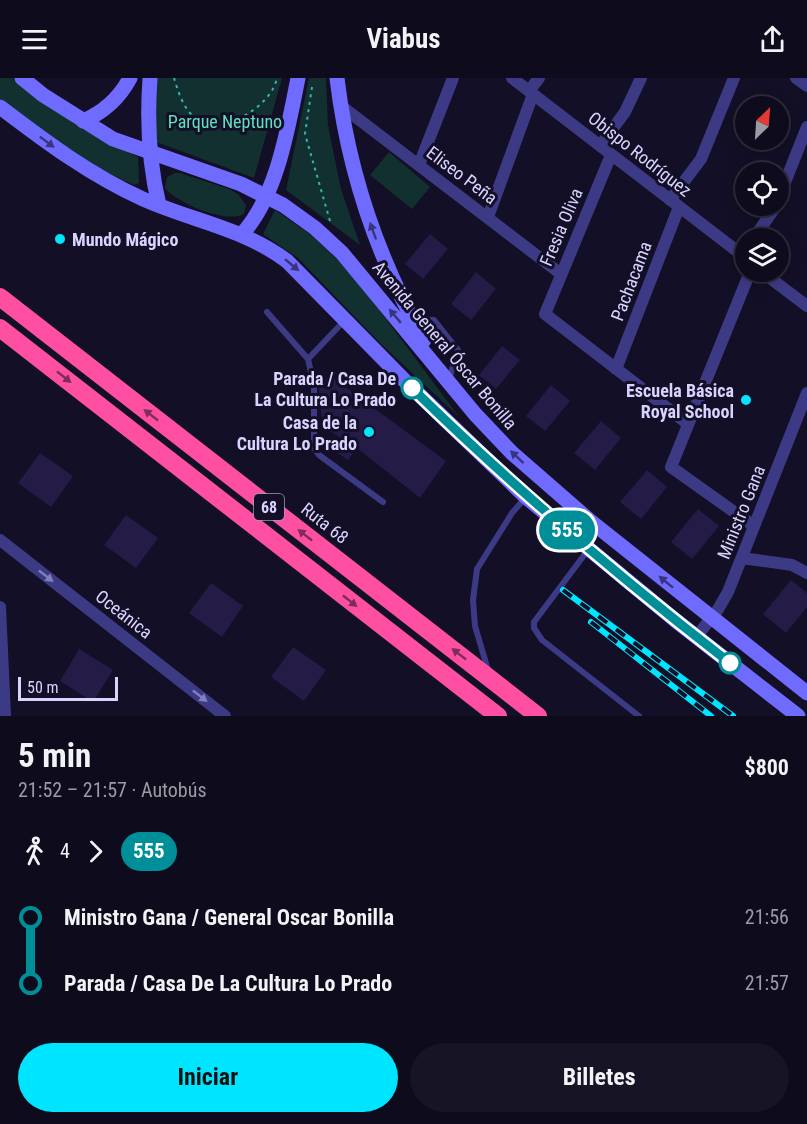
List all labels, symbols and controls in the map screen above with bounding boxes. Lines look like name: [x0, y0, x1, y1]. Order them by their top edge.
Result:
icon: menu: [18, 23, 51, 56]
text: Viabus: [366, 23, 441, 55]
icon: share: [756, 23, 789, 56]
north arrow: [735, 96, 789, 150]
map controls: [735, 96, 789, 282]
street label: Obispo Rodríguez: [584, 107, 696, 201]
park label: Parque Neptuno: [168, 111, 282, 132]
one-way arrow: [39, 136, 54, 148]
street label: Eliseo Peña: [423, 142, 501, 208]
button: locate: [735, 162, 789, 216]
street label: Fresia Oliva: [535, 185, 587, 269]
one-way arrow: [367, 222, 377, 240]
button: layers: [735, 228, 789, 282]
place label: Mundo Mágico: [72, 229, 178, 250]
marker: Mundo Mágico: [53, 232, 67, 246]
street label: Pachacama: [606, 238, 656, 324]
street label: Avenida General Óscar Bonilla: [369, 257, 521, 433]
one-way arrow: [284, 259, 300, 272]
one-way arrow: [389, 309, 402, 324]
place label: Parada / Casa De La Cultura Lo Prado: [254, 368, 396, 410]
one-way arrow: [56, 371, 71, 383]
marker: Parada / Casa De La Cultura Lo Prado: [401, 377, 423, 399]
place label: Escuela Básica Royal School: [626, 380, 734, 422]
marker: Escuela Básica Royal School: [739, 393, 753, 407]
one-way arrow: [144, 409, 159, 421]
place label: Casa de la Cultura Lo Prado: [237, 412, 357, 454]
marker: Casa de la Cultura Lo Prado: [362, 425, 376, 439]
one-way arrow: [509, 450, 524, 464]
street label: Ministro Gana: [713, 462, 769, 562]
road number: 68: [254, 494, 284, 520]
street label: Ruta 68: [297, 498, 353, 548]
line badge: 555: [532, 510, 602, 550]
text: 555: [551, 518, 583, 542]
one-way arrow: [297, 528, 313, 541]
one-way arrow: [38, 570, 54, 583]
one-way arrow: [659, 576, 674, 589]
street label: Oceánica: [92, 585, 156, 643]
one-way arrow: [342, 594, 358, 607]
one-way arrow: [451, 648, 467, 661]
unlabelled marker: [719, 652, 741, 674]
scale bar: [18, 674, 118, 702]
text: 50 m: [27, 678, 59, 697]
one-way arrow: [192, 690, 208, 703]
text: 5 min: [18, 736, 91, 775]
text: $800: [745, 755, 789, 780]
text: 21:52 – 21:57 · Autobús: [18, 778, 207, 802]
icon: walk: [18, 835, 51, 868]
icon: forward: [79, 835, 112, 868]
text: 4: [60, 839, 70, 863]
text: 555: [133, 839, 165, 863]
text: Ministro Gana / General Oscar Bonilla: [64, 905, 394, 930]
text: 21:56: [745, 905, 789, 929]
text: Parada / Casa De La Cultura Lo Prado: [64, 971, 392, 996]
text: 21:57: [745, 971, 789, 995]
button: Iniciar: [18, 1043, 398, 1112]
button: Billetes: [410, 1043, 789, 1112]

